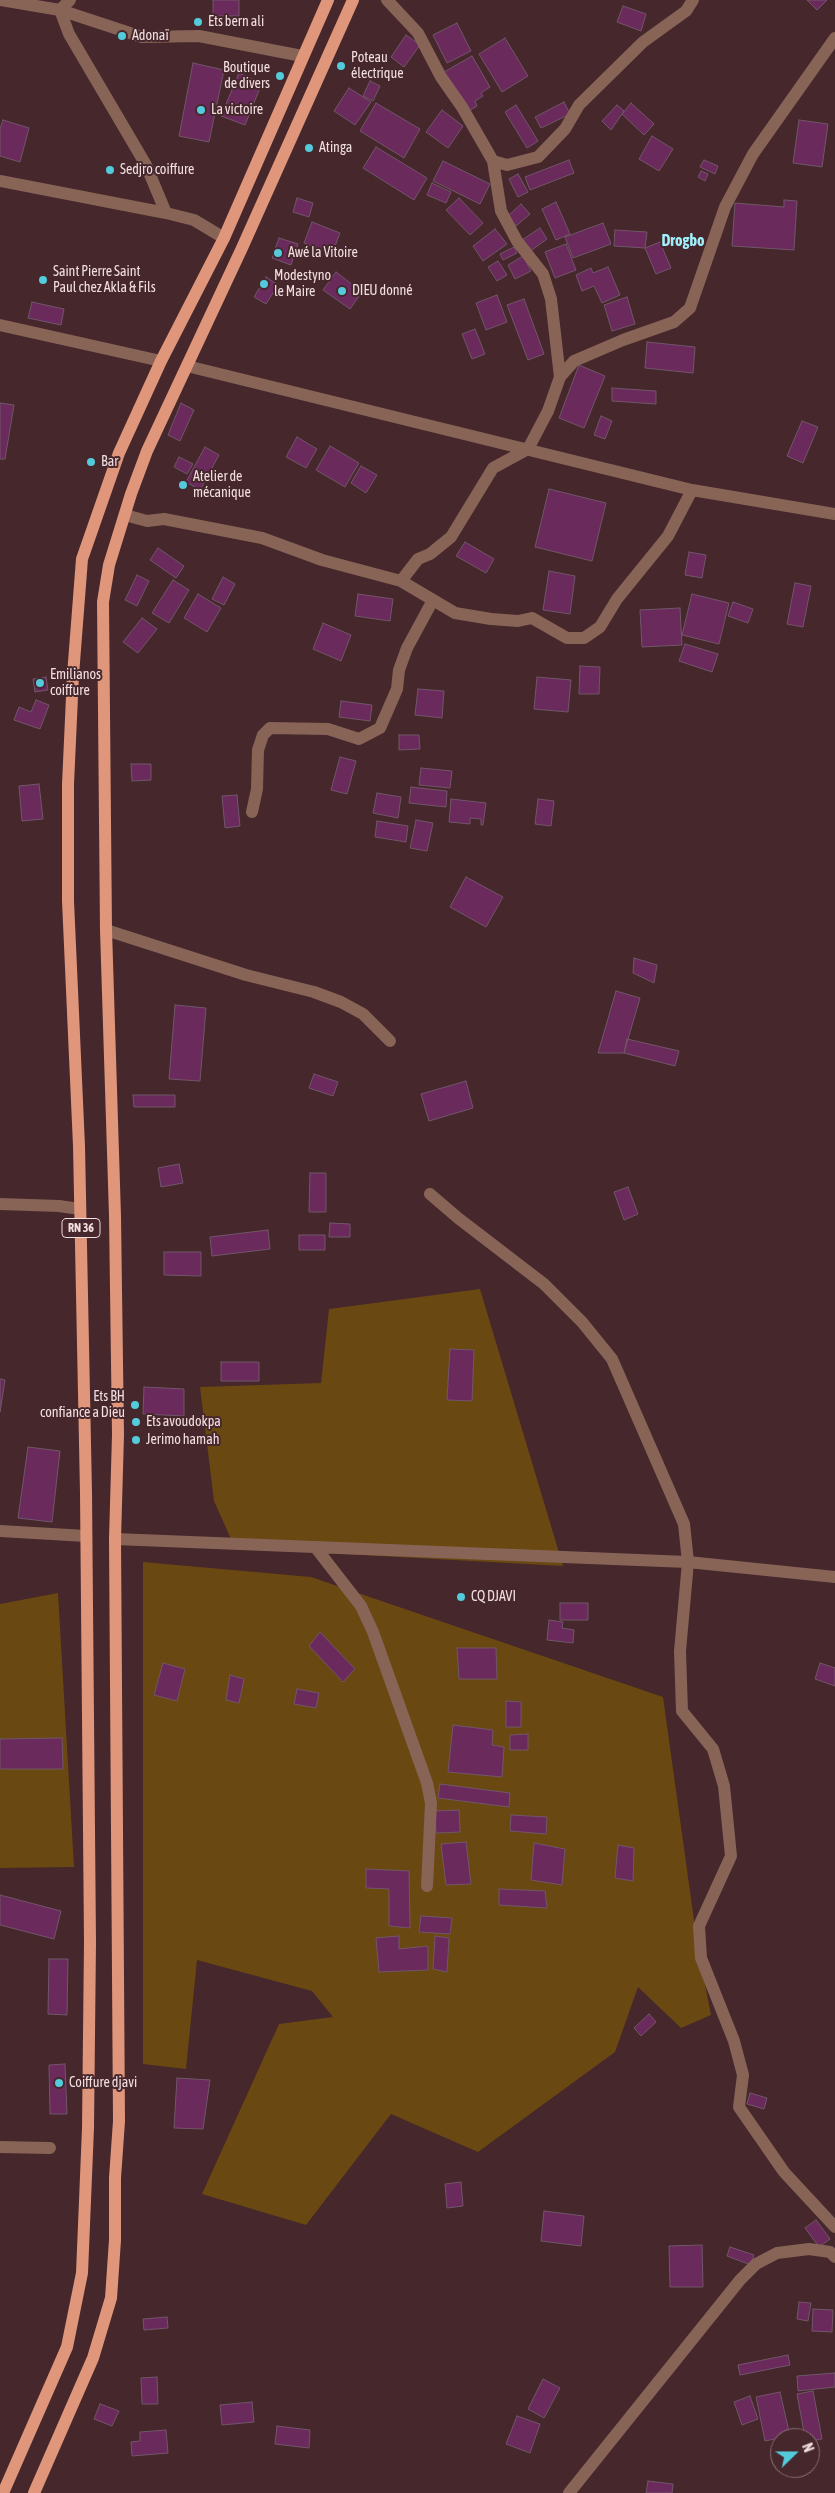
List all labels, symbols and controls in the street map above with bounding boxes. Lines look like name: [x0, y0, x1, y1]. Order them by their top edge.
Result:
place label: Ets bern ali: [208, 14, 264, 30]
marker: Ets bern ali: [192, 16, 204, 28]
place label: Adonaï: [132, 28, 169, 44]
marker: Adonaï: [116, 30, 128, 42]
place label: Poteau électrique: [351, 50, 404, 82]
place label: Boutique de divers: [223, 60, 270, 92]
marker: Poteau électrique: [335, 60, 347, 72]
marker: Boutique de divers: [274, 70, 286, 82]
place label: La victoire: [211, 102, 263, 118]
marker: La victoire: [195, 104, 207, 116]
place label: Atinga: [319, 140, 352, 156]
marker: Atinga: [303, 142, 315, 154]
place label: Sedjro coiffure: [120, 162, 194, 178]
marker: Sedjro coiffure: [104, 164, 116, 176]
district label: Drogbo: [661, 231, 705, 251]
place label: Awé la Vitoire: [288, 245, 358, 261]
marker: Awé la Vitoire: [272, 247, 284, 259]
place label: Saint Pierre Saint Paul chez Akla & Fils: [53, 264, 156, 296]
place label: Modestyno le Maire: [274, 268, 331, 300]
marker: Saint Pierre Saint Paul chez Akla & Fils: [37, 274, 49, 286]
marker: Modestyno le Maire: [258, 278, 270, 290]
place label: DIEU donné: [352, 283, 413, 299]
marker: DIEU donné: [336, 285, 348, 297]
place label: Bar: [101, 454, 118, 470]
marker: Bar: [85, 456, 97, 468]
place label: Atelier de mécanique: [193, 469, 251, 502]
marker: Atelier de mécanique: [177, 479, 189, 491]
place label: Emilianos coiffure: [50, 667, 101, 700]
marker: Emilianos coiffure: [34, 677, 46, 689]
road number: RN 36: [62, 1218, 100, 1238]
place label: Ets BH confiance a Dieu: [40, 1389, 125, 1421]
marker: Ets BH confiance a Dieu: [129, 1399, 141, 1411]
place label: Ets avoudokpa: [146, 1414, 221, 1430]
marker: Ets avoudokpa: [130, 1416, 142, 1428]
place label: Jerimo hamah: [146, 1432, 219, 1448]
marker: Jerimo hamah: [130, 1434, 142, 1446]
place label: CQ DJAVI: [471, 1589, 516, 1605]
marker: CQ DJAVI: [455, 1591, 467, 1603]
place label: Coiffure djavi: [69, 2075, 137, 2091]
marker: Coiffure djavi: [53, 2077, 65, 2089]
north arrow: [770, 2428, 820, 2478]
text: N: [799, 2441, 817, 2455]

